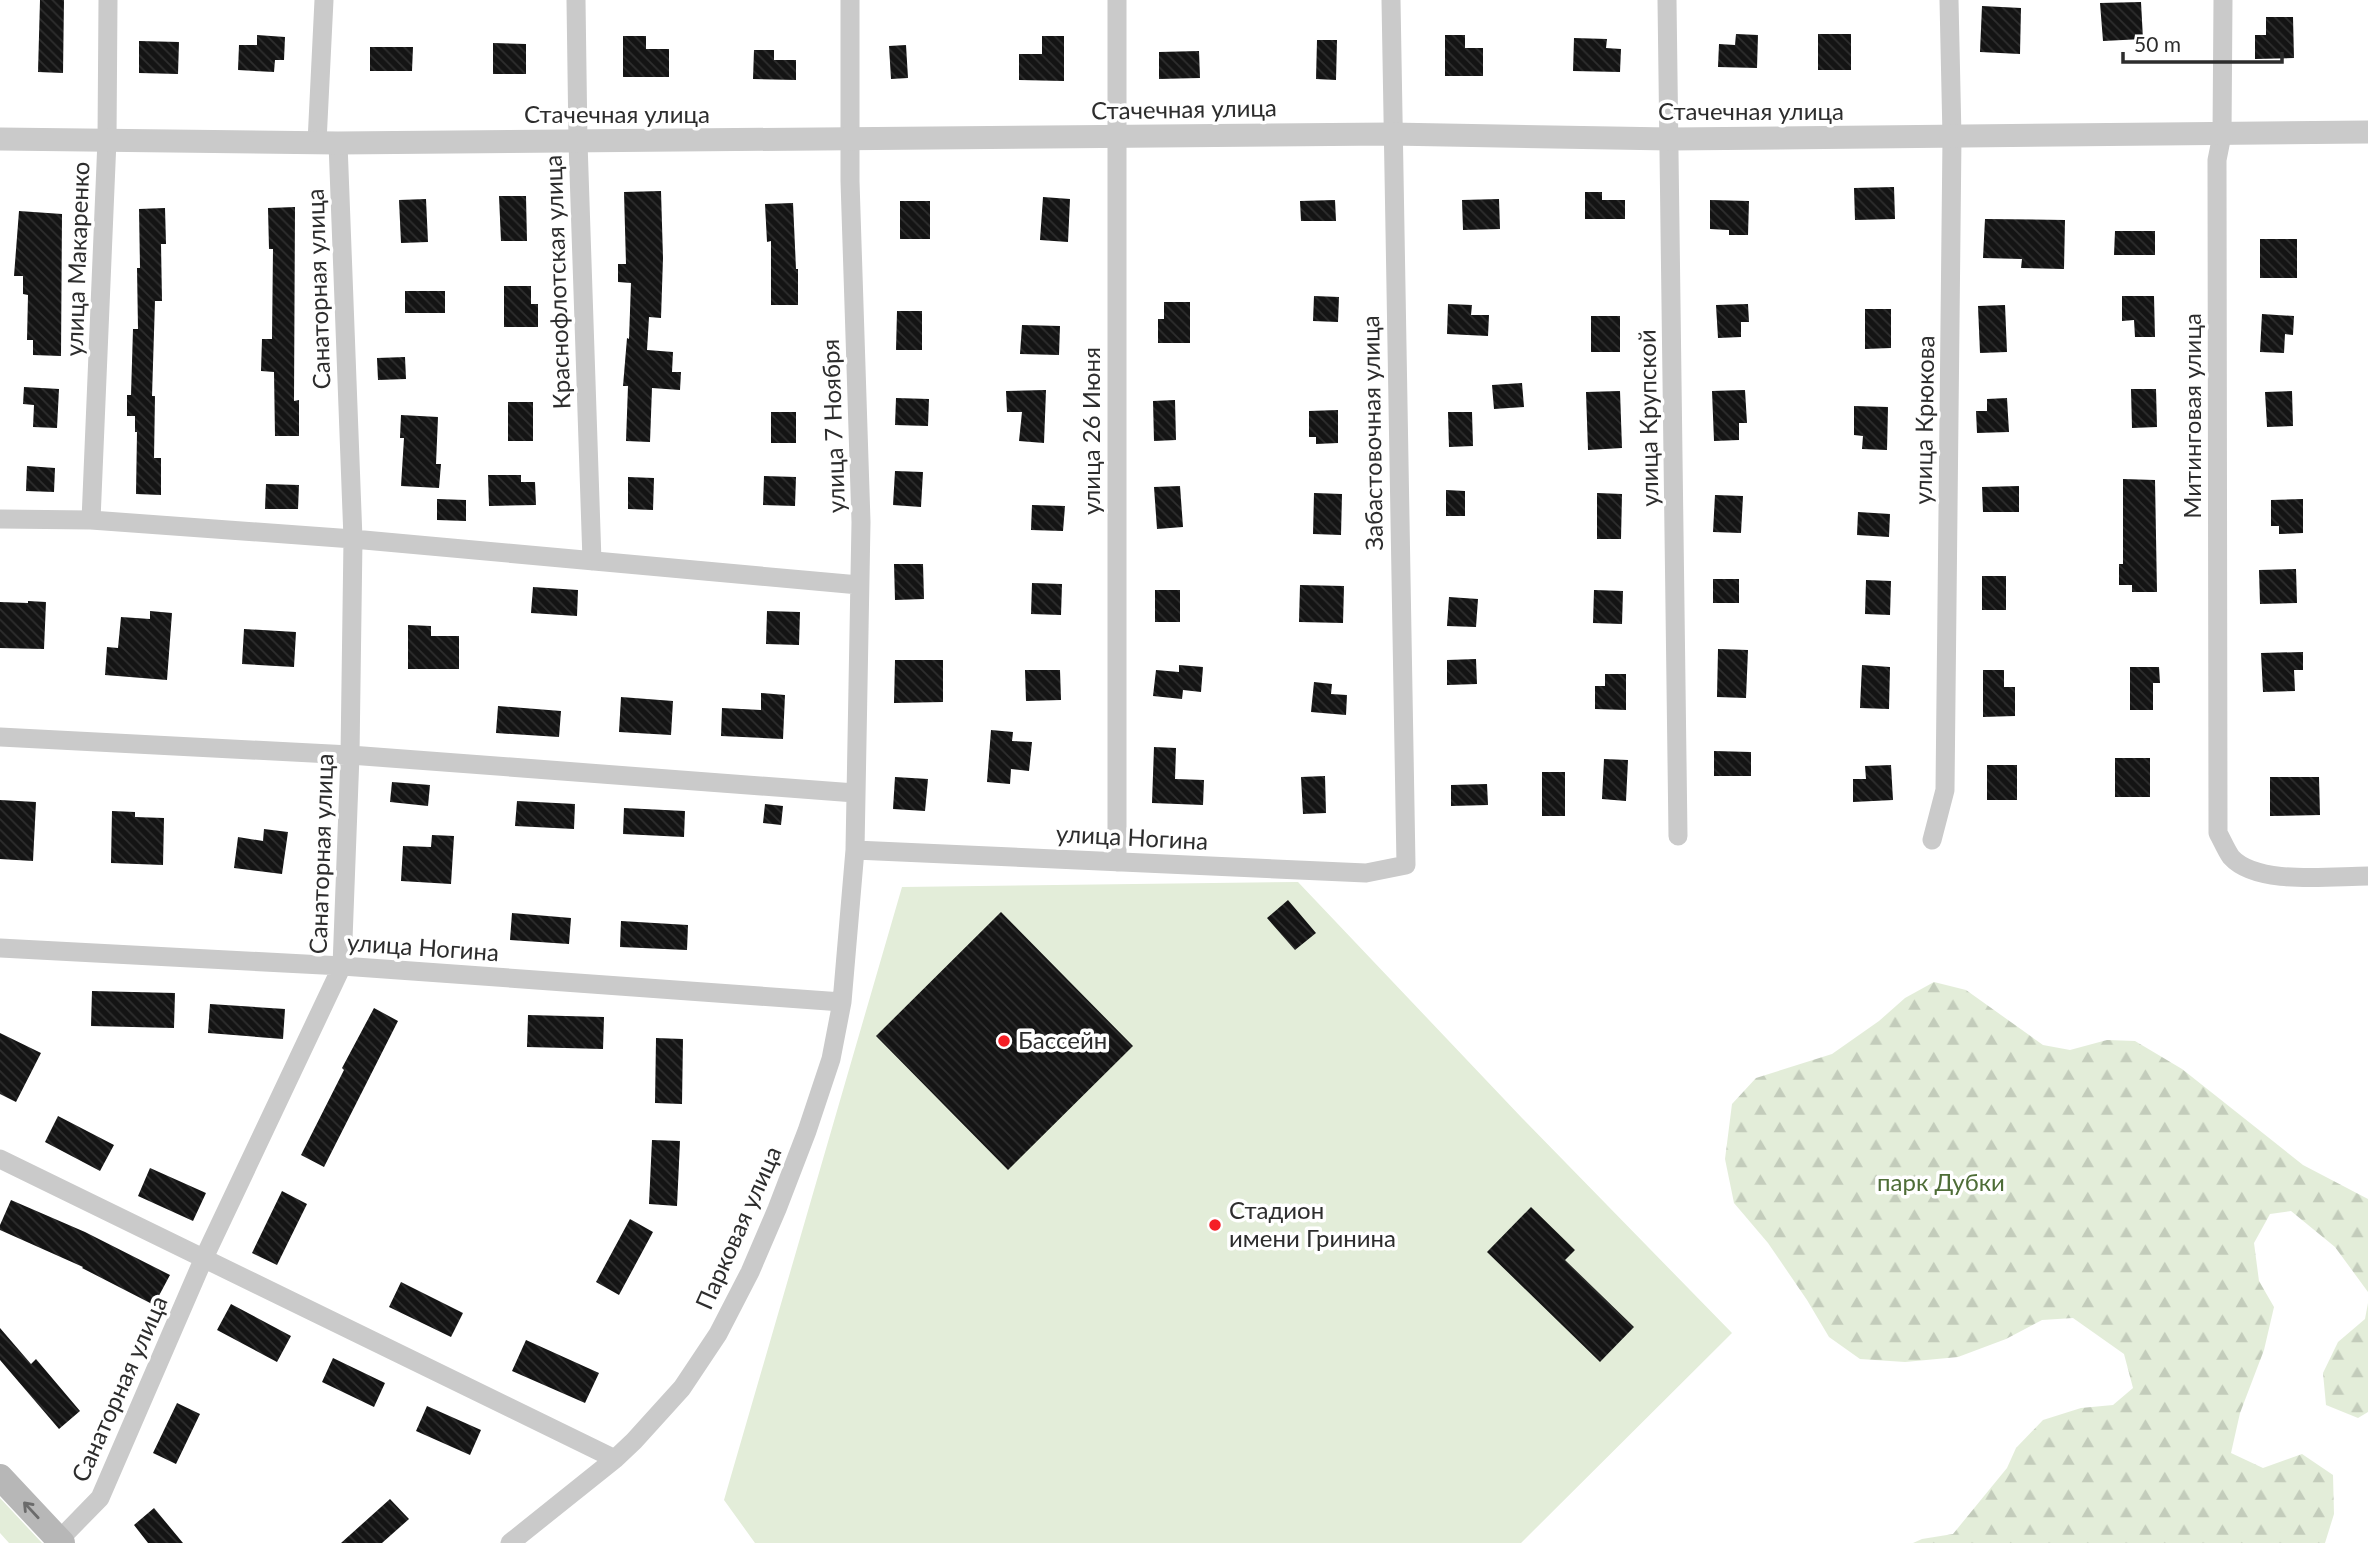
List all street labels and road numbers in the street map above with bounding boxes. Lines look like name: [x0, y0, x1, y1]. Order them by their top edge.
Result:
street label: Стачечная улица: [1091, 92, 1277, 125]
street label: Стачечная улица: [1658, 96, 1844, 125]
street label: Стачечная улица: [524, 99, 710, 128]
street label: Краснофлотская улица: [538, 154, 575, 410]
street label: улица Макаренко: [59, 161, 94, 357]
street label: Санаторная улица: [300, 188, 335, 390]
street label: Митинговая улица: [2177, 313, 2206, 519]
street label: Забастовочная улица: [1355, 315, 1388, 551]
street label: улица Крупской: [1631, 329, 1664, 507]
street label: улица Крюкова: [1908, 335, 1939, 505]
street label: улица 7 Ноября: [815, 338, 850, 514]
street label: улица 26 Июня: [1076, 347, 1105, 515]
street label: Санаторная улица: [303, 753, 338, 955]
street label: улица Ногина: [1055, 818, 1209, 855]
street label: улица Ногина: [346, 927, 500, 966]
street label: Парковая улица: [689, 1141, 787, 1314]
street label: Санаторная улица: [65, 1291, 173, 1486]

